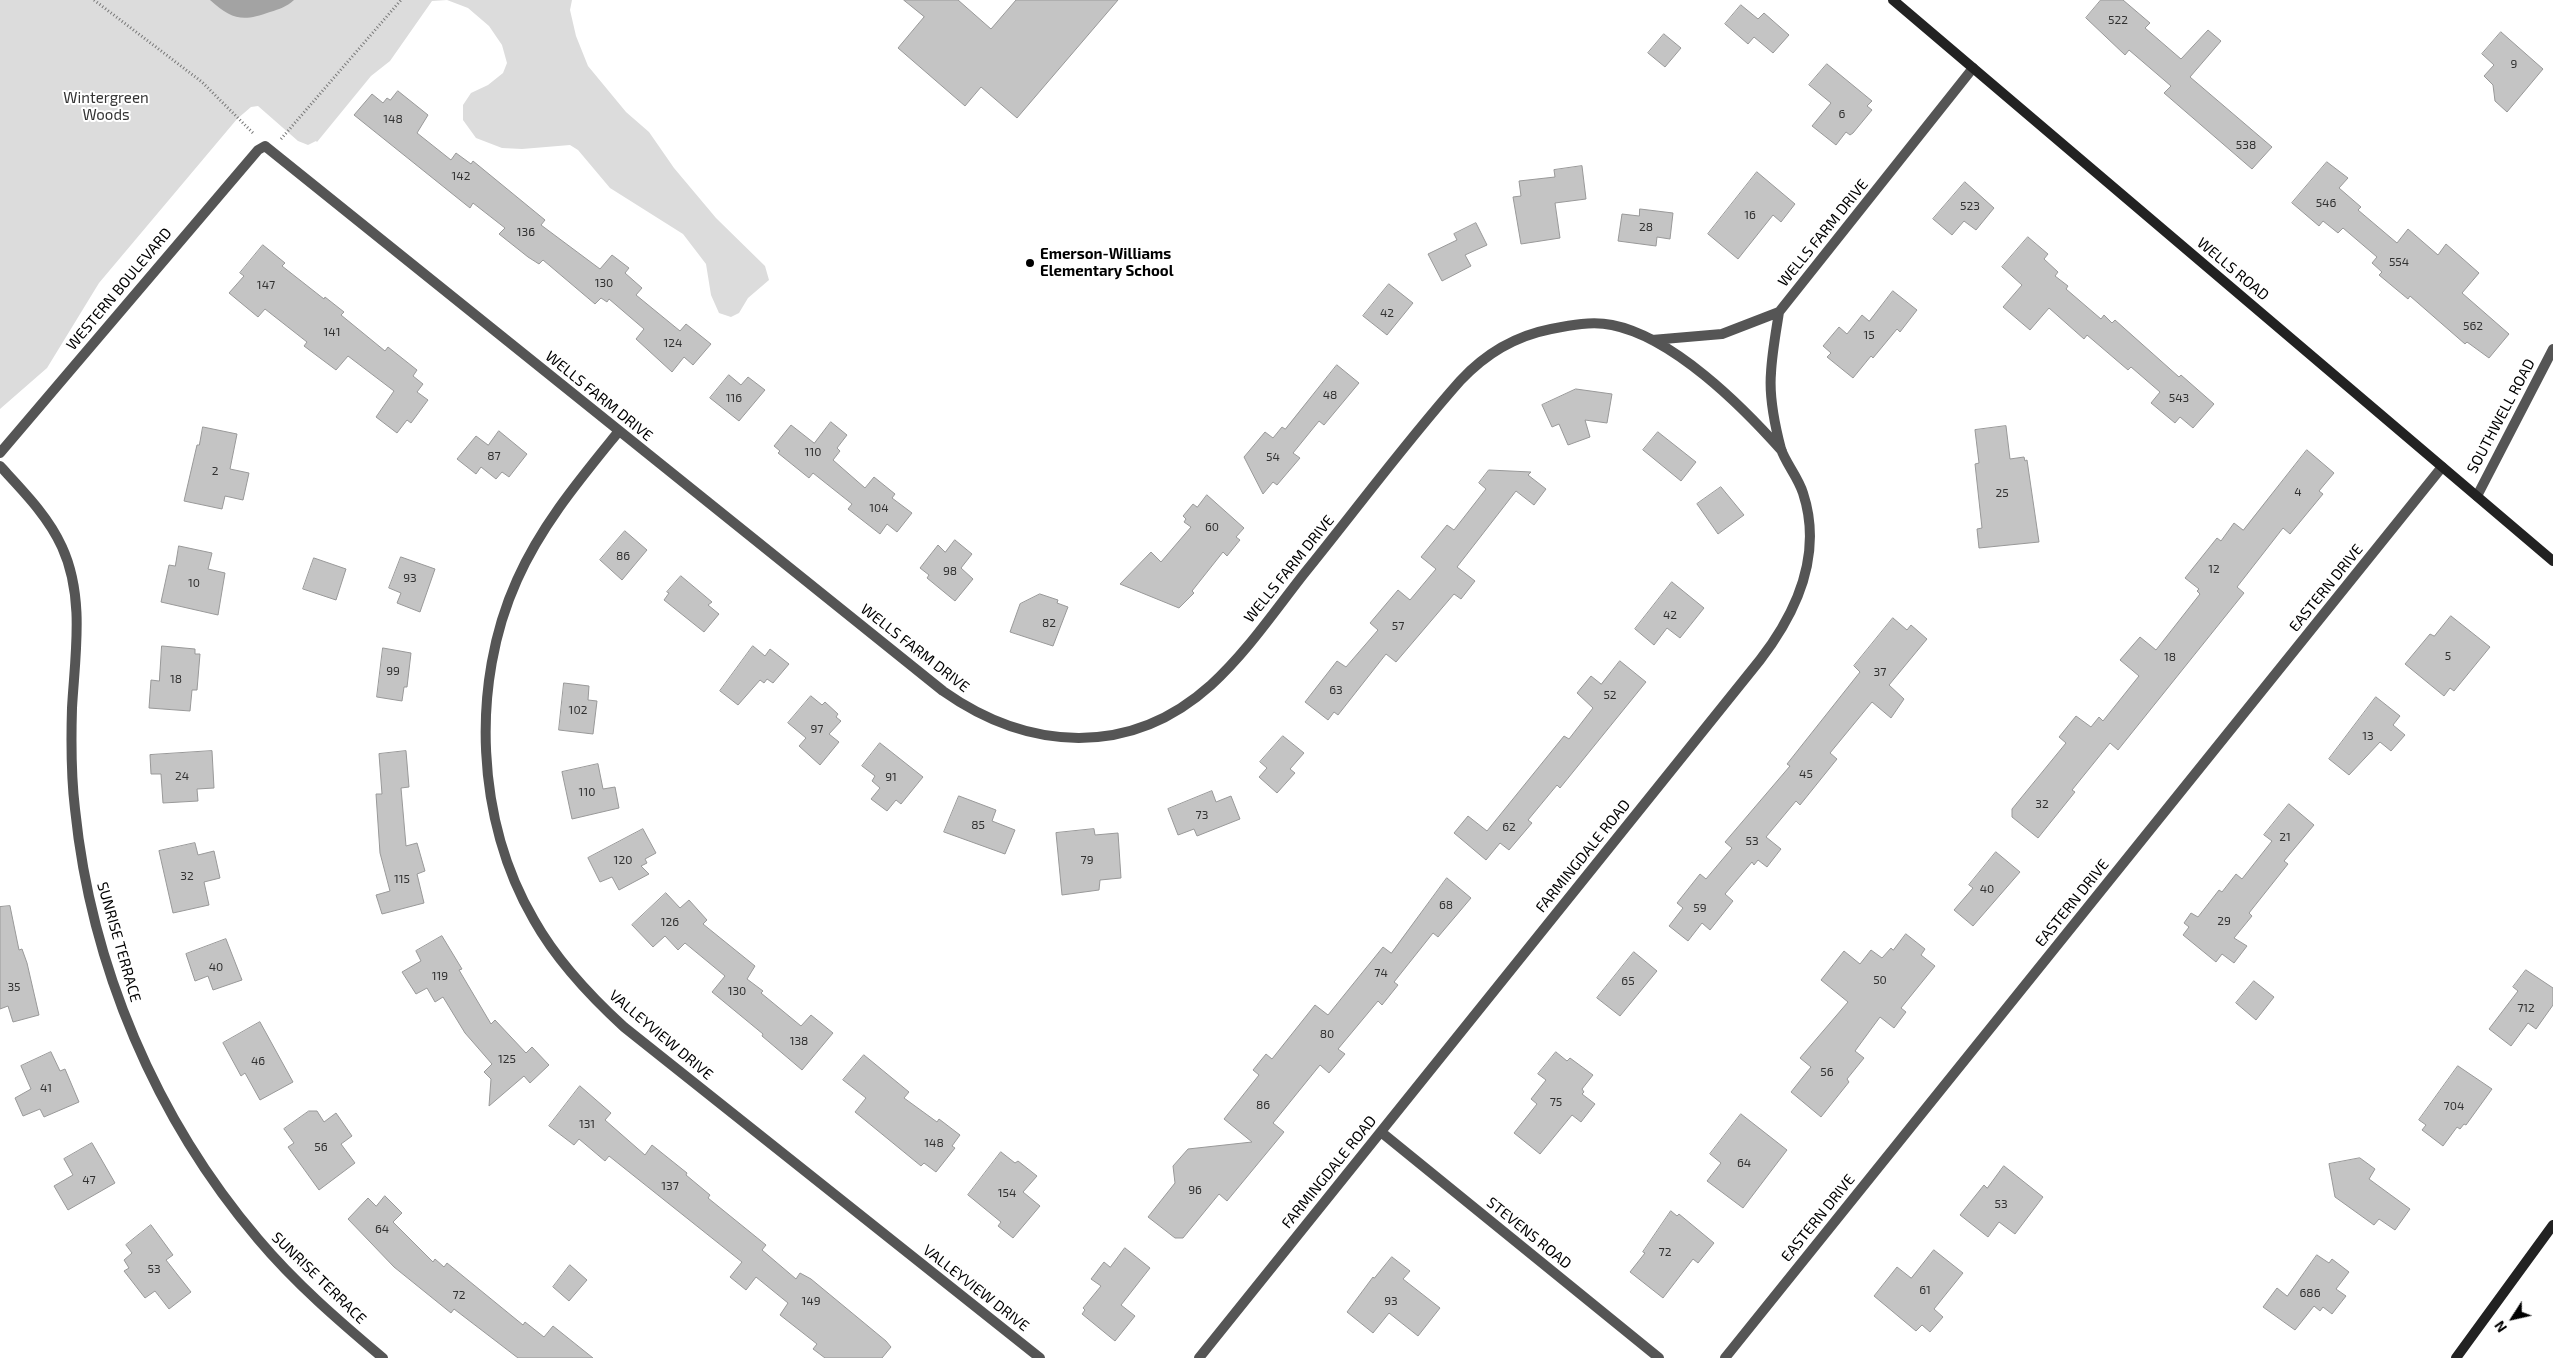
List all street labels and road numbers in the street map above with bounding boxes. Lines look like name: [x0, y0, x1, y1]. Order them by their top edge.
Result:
street label: WELLS FARM DRIVE: [1774, 176, 1872, 290]
street label: WESTERN BOULEVARD: [63, 224, 175, 354]
street label: WELLS ROAD: [2193, 234, 2273, 304]
street label: WELLS FARM DRIVE: [542, 347, 656, 445]
street label: SOUTHWELL ROAD: [2463, 356, 2539, 476]
street label: WELLS FARM DRIVE: [1240, 512, 1338, 626]
street label: EASTERN DRIVE: [2285, 541, 2367, 635]
street label: WELLS FARM DRIVE: [857, 600, 973, 696]
street label: FARMINGDALE ROAD: [1532, 796, 1634, 916]
street label: EASTERN DRIVE: [2031, 856, 2113, 950]
street label: SUNRISE TERRACE: [93, 880, 145, 1004]
street label: VALLEYVIEW DRIVE: [605, 986, 717, 1084]
street label: FARMINGDALE ROAD: [1278, 1112, 1380, 1232]
street label: EASTERN DRIVE: [1777, 1171, 1859, 1265]
street label: STEVENS ROAD: [1483, 1193, 1575, 1273]
street label: SUNRISE TERRACE: [268, 1228, 370, 1328]
street label: VALLEYVIEW DRIVE: [919, 1241, 1033, 1335]

